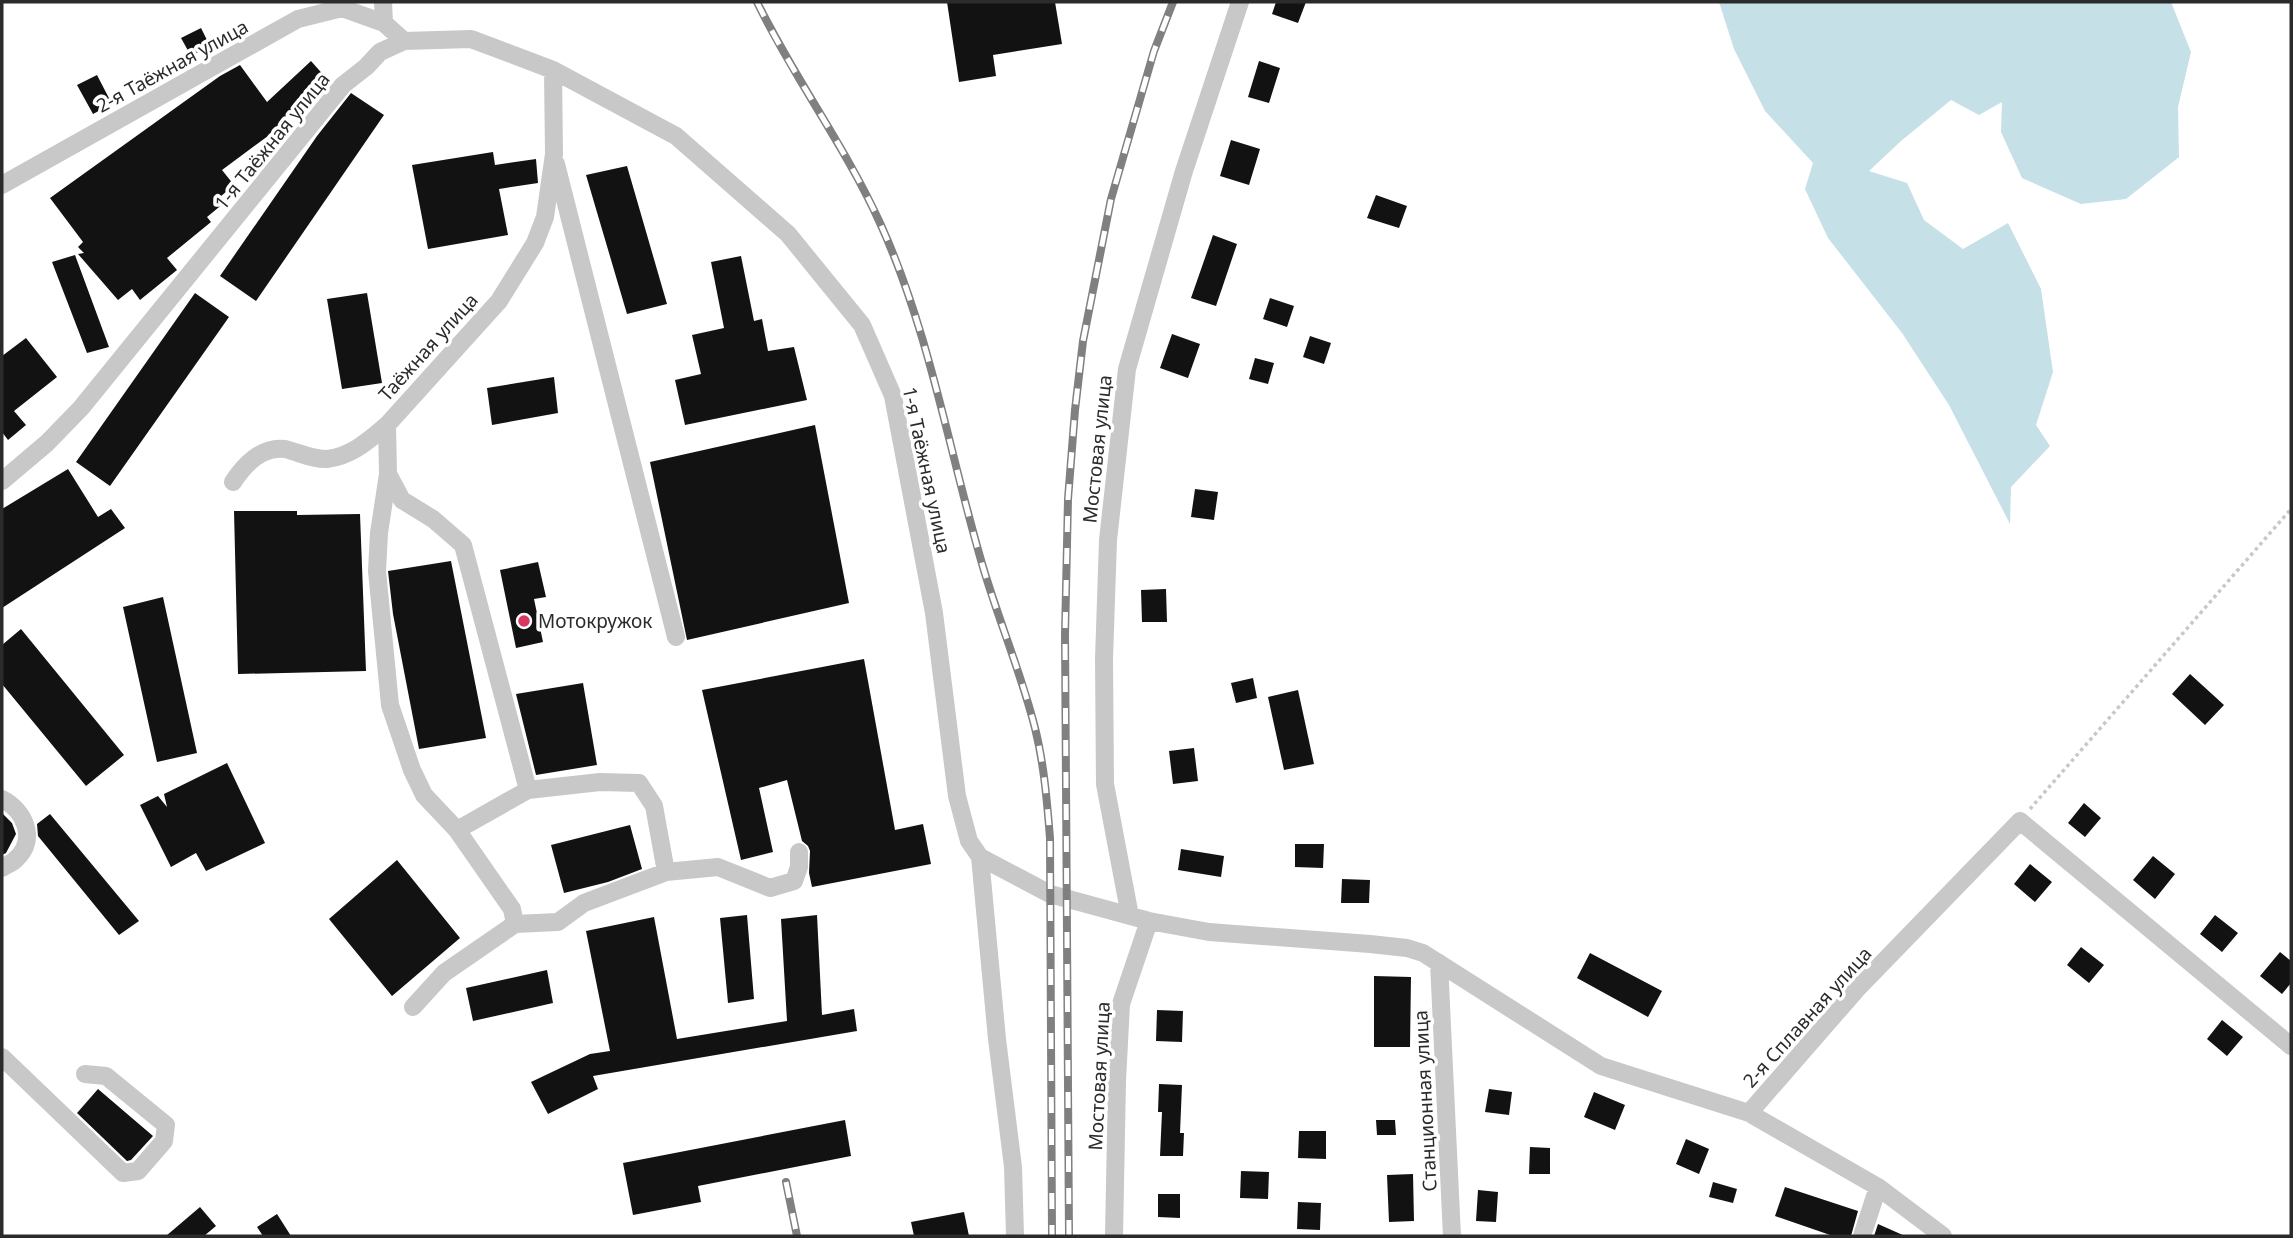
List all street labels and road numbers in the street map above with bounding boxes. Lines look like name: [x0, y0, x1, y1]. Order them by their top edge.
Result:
street label: 2-я Таёжная улица: [91, 13, 253, 119]
street label: 1-я Таёжная улица: [208, 67, 336, 215]
street label: Таёжная улица: [373, 287, 483, 407]
street label: Мостовая улица: [1076, 374, 1118, 524]
street label: 1-я Таёжная улица: [897, 384, 957, 556]
street label: 2-я Сплавная улица: [1737, 941, 1877, 1093]
street label: Мостовая улица: [1082, 1001, 1116, 1151]
street label: Станционная улица: [1407, 1010, 1443, 1192]

